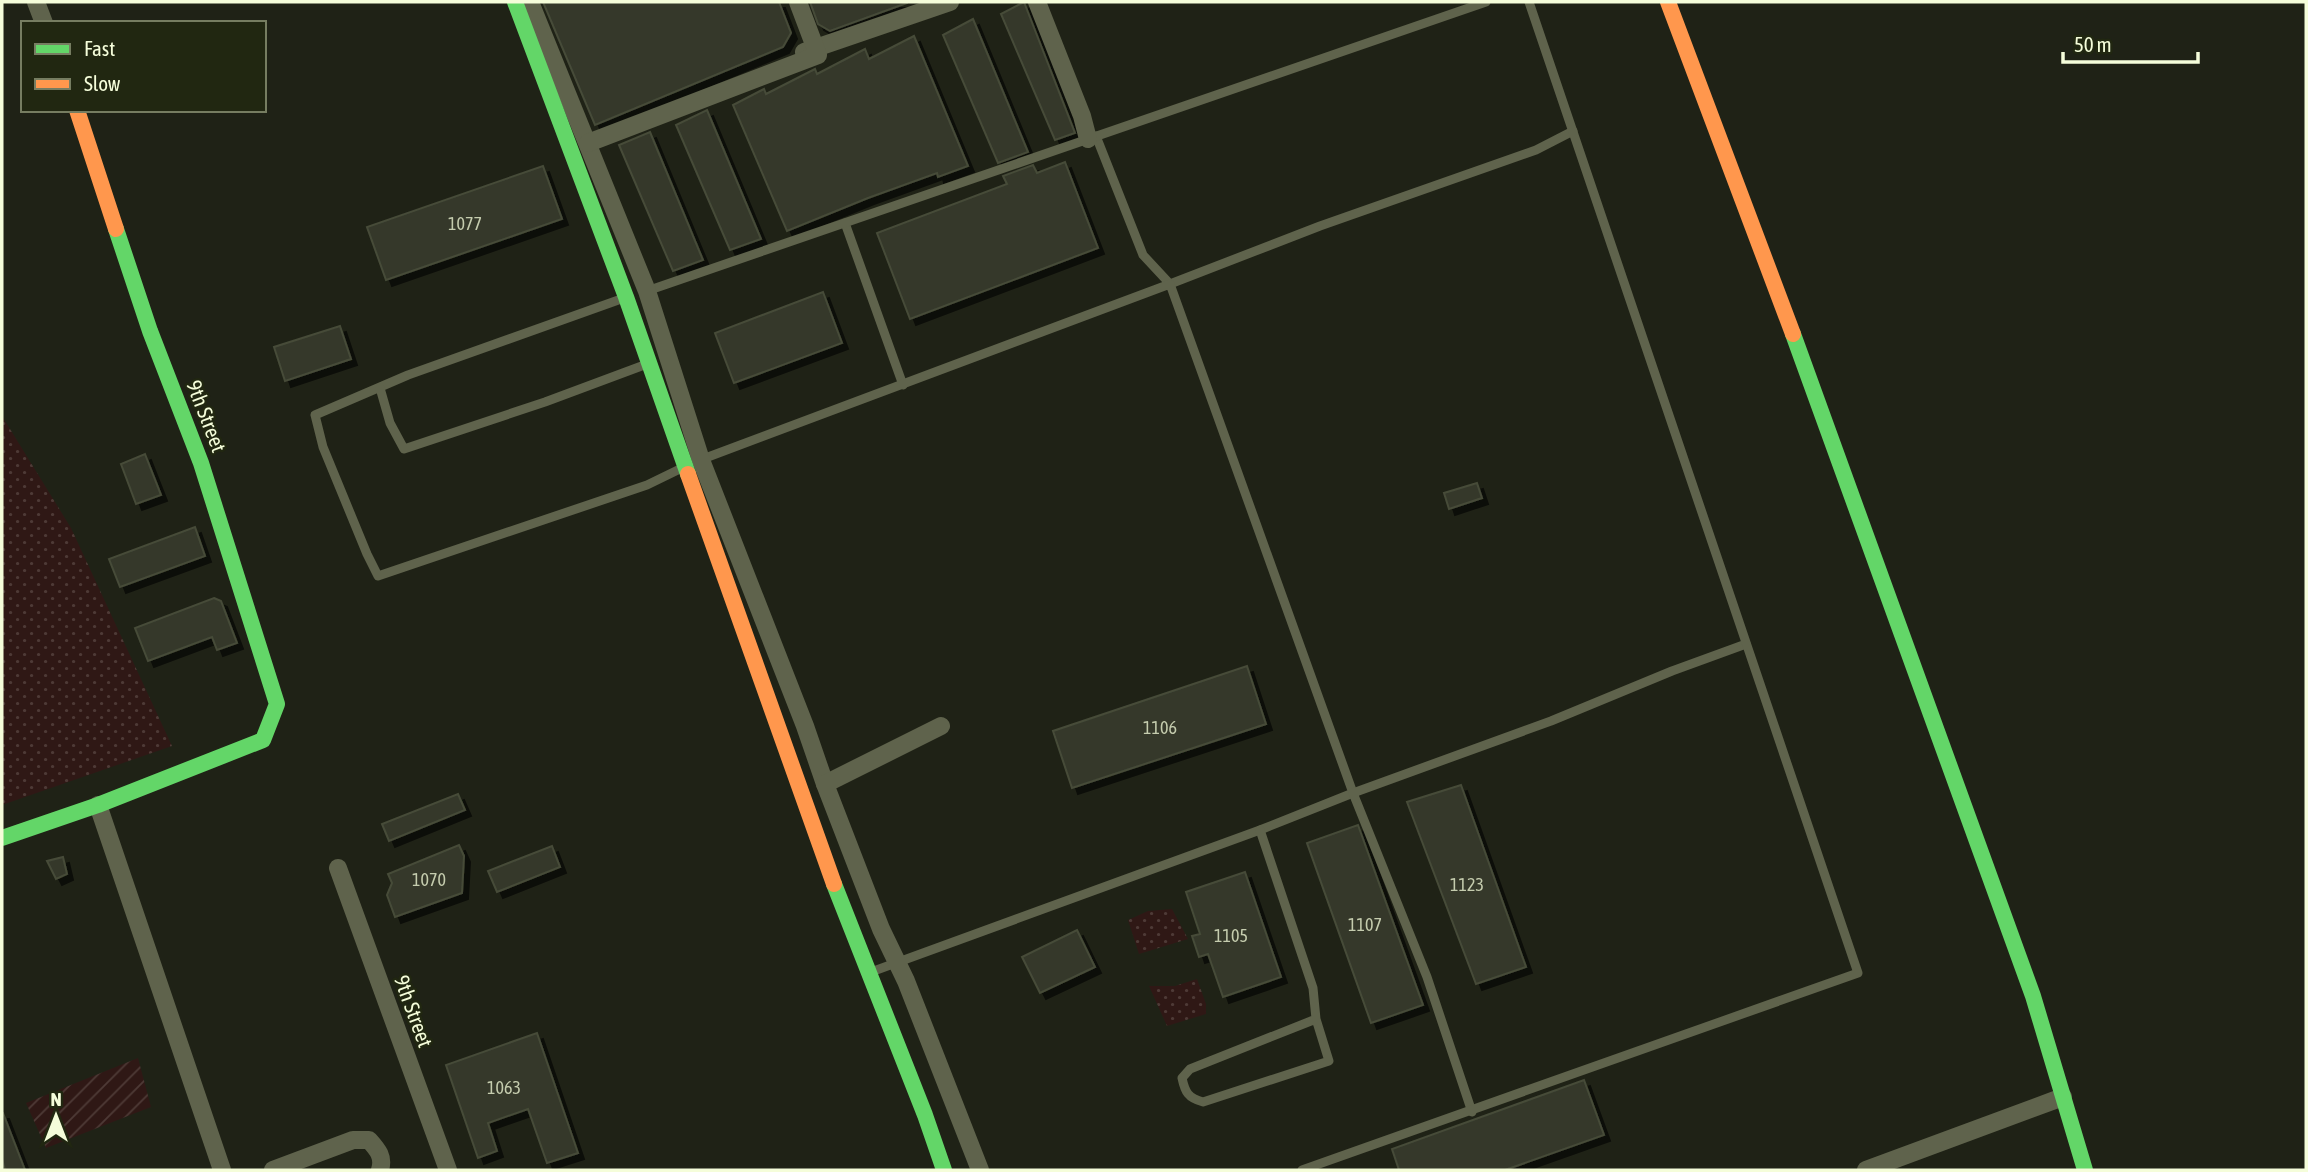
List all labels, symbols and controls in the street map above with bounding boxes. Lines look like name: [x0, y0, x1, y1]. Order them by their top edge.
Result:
legend: [21, 21, 266, 112]
scale bar: [2063, 21, 2198, 65]
text: 50 m: [2074, 32, 2112, 56]
text: Fast: [84, 36, 115, 60]
text: Slow: [84, 71, 121, 95]
house number: 1077: [448, 213, 482, 234]
street label: 9th Street: [182, 377, 232, 455]
house number: 1106: [1143, 717, 1177, 738]
house number: 1070: [412, 869, 446, 890]
house number: 1123: [1450, 874, 1484, 895]
house number: 1107: [1348, 914, 1382, 935]
house number: 1105: [1214, 925, 1248, 946]
street label: 9th Street: [390, 972, 438, 1050]
house number: 1063: [487, 1077, 521, 1098]
north arrow: [21, 1081, 91, 1151]
text: N: [50, 1088, 62, 1110]

